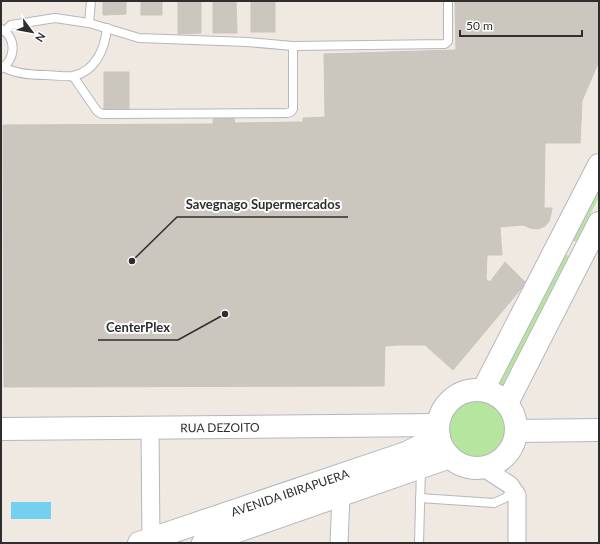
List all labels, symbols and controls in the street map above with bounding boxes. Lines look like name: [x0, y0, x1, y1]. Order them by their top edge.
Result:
north arrow: [12, 12, 52, 52]
scale bar: [460, 12, 582, 38]
text: 50 m: [466, 18, 493, 33]
text: N: [33, 31, 49, 45]
callout: Savegnago Supermercados: [177, 192, 348, 217]
text: Savegnago Supermercados: [186, 196, 341, 212]
callout: CenterPlex: [98, 315, 178, 340]
text: CenterPlex: [106, 319, 170, 335]
street label: RUA DEZOITO: [180, 419, 260, 435]
street label: AVENIDA IBIRAPUERA: [229, 465, 351, 519]

